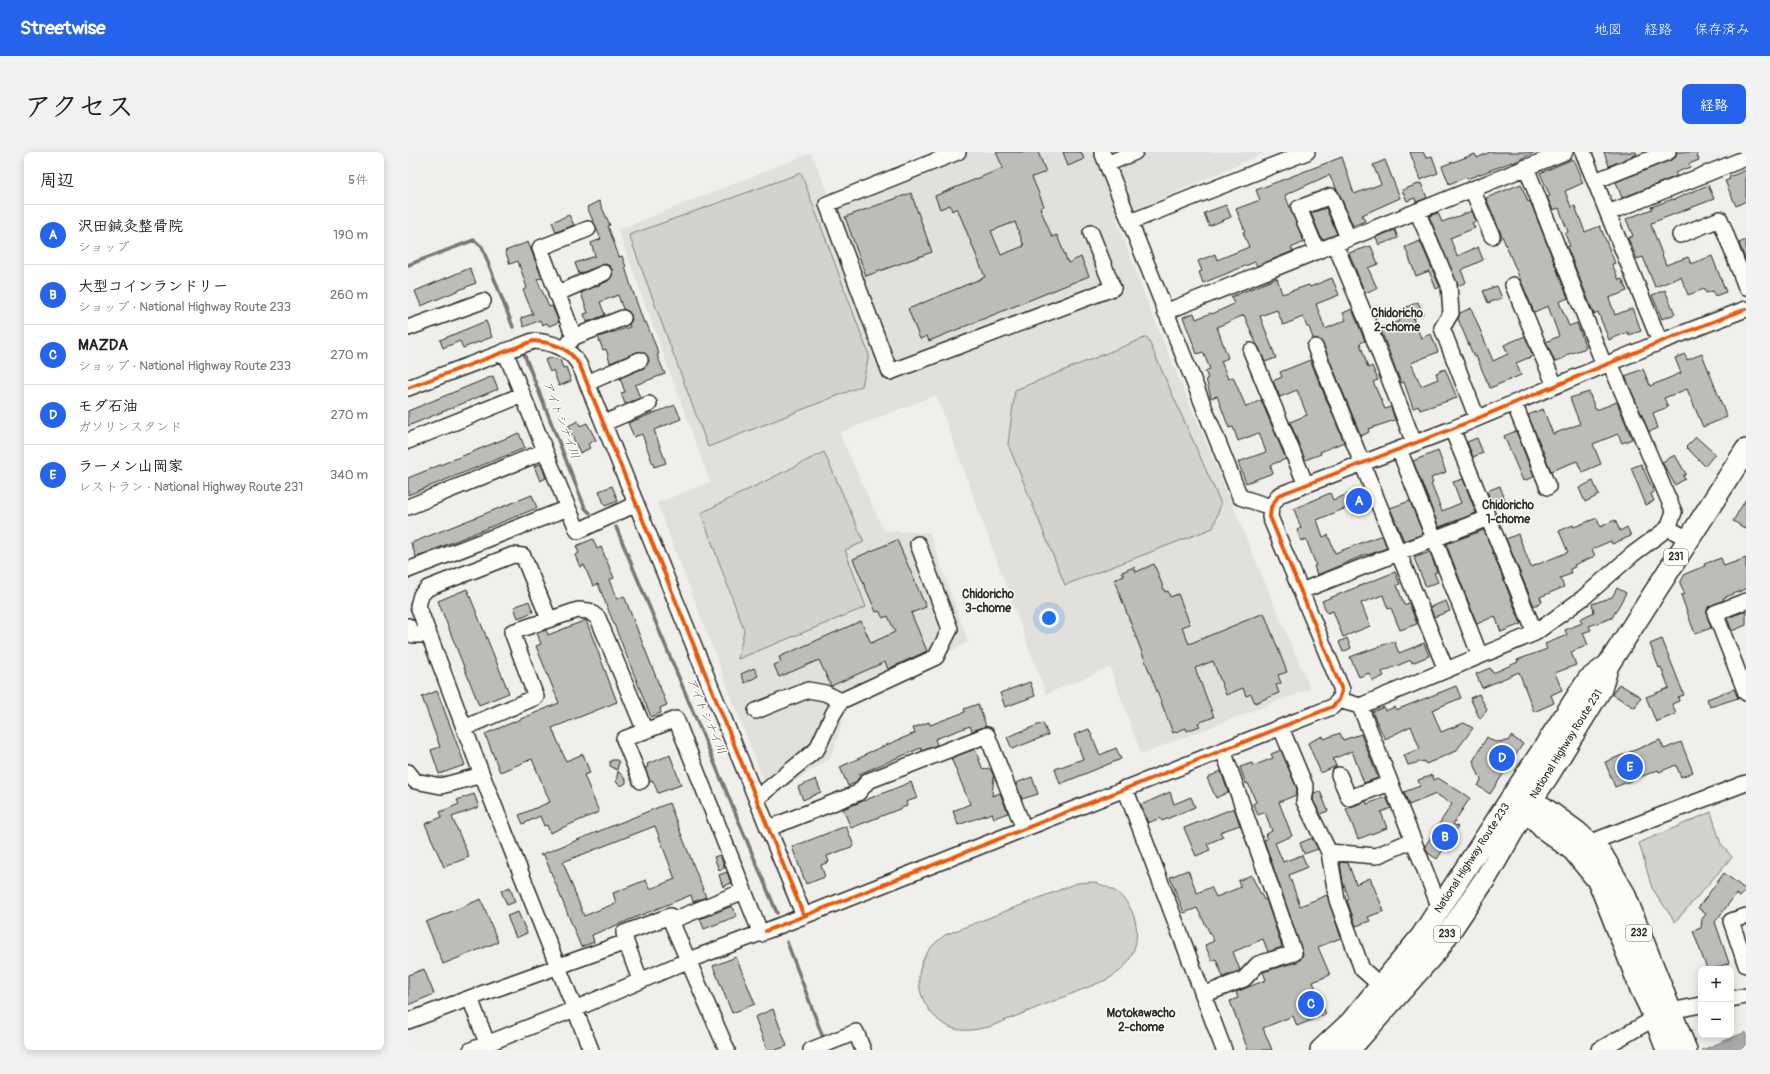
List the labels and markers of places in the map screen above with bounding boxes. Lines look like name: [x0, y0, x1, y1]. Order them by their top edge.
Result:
pin: A: [1346, 486, 1372, 516]
pin: D: [1489, 743, 1515, 773]
pin: E: [1617, 752, 1643, 782]
pin: B: [1432, 822, 1458, 852]
pin: C: [1298, 989, 1324, 1019]

